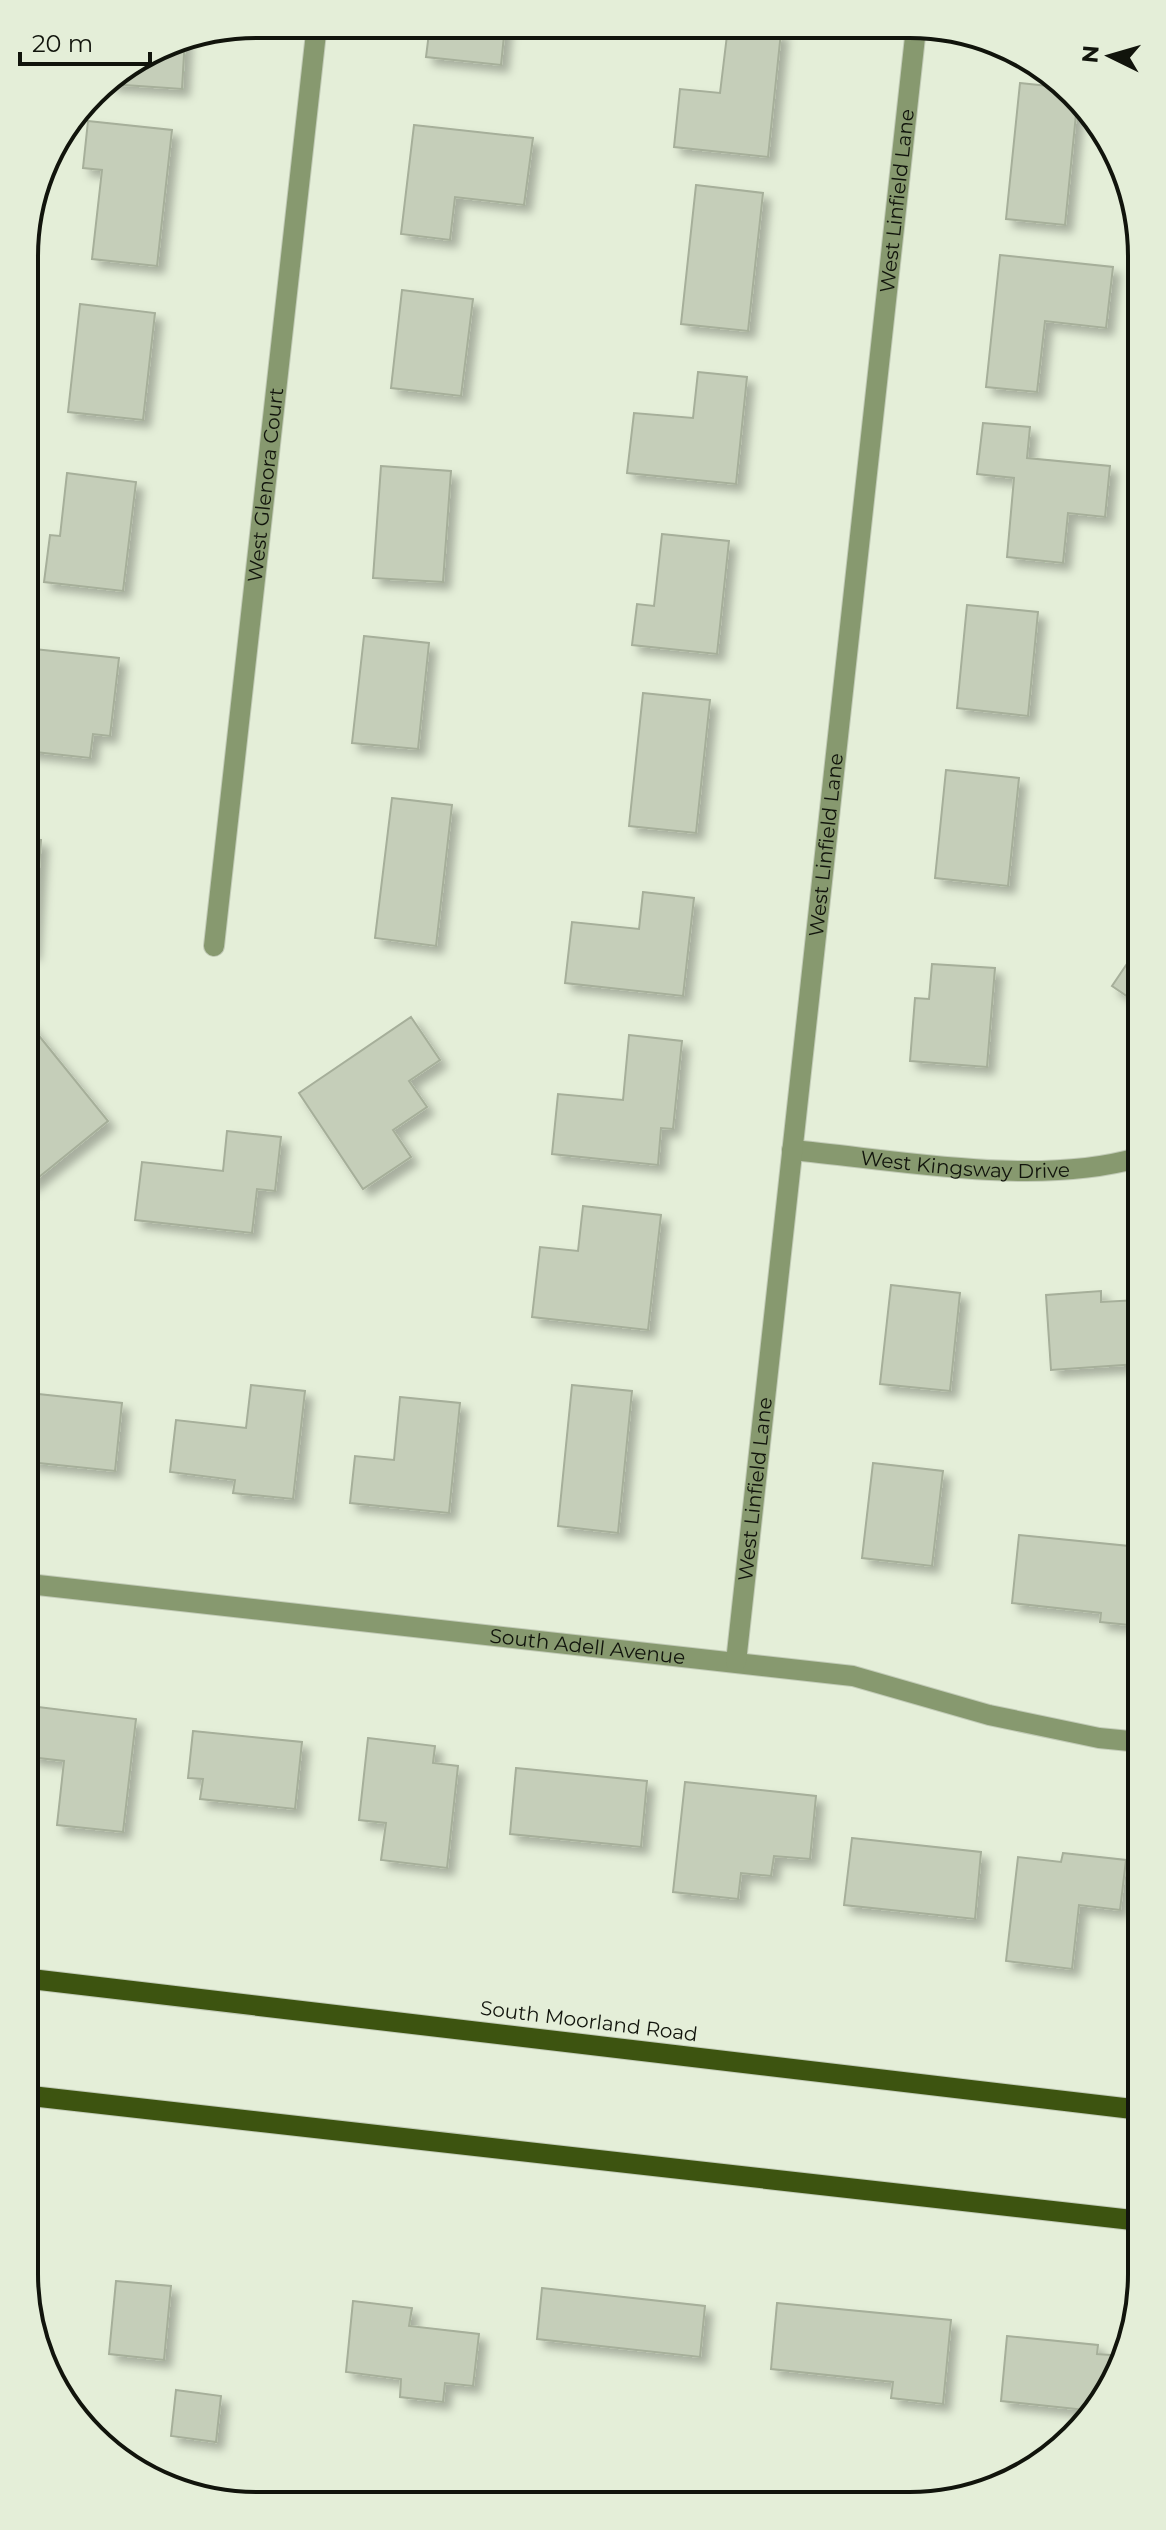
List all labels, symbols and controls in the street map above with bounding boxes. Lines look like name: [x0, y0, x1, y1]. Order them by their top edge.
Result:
scale bar: [20, 16, 150, 66]
north arrow: [1070, 16, 1150, 96]
text: 20 m: [32, 29, 93, 58]
text: N: [1076, 44, 1105, 64]
street label: West Linfield Lane: [875, 108, 919, 294]
street label: West Glenora Court: [243, 386, 288, 584]
street label: West Linfield Lane: [804, 752, 848, 938]
street label: West Kingsway Drive: [859, 1146, 1071, 1183]
street label: West Linfield Lane: [733, 1396, 777, 1582]
street label: South Adell Avenue: [488, 1624, 687, 1669]
street label: South Moorland Road: [479, 1996, 699, 2046]

